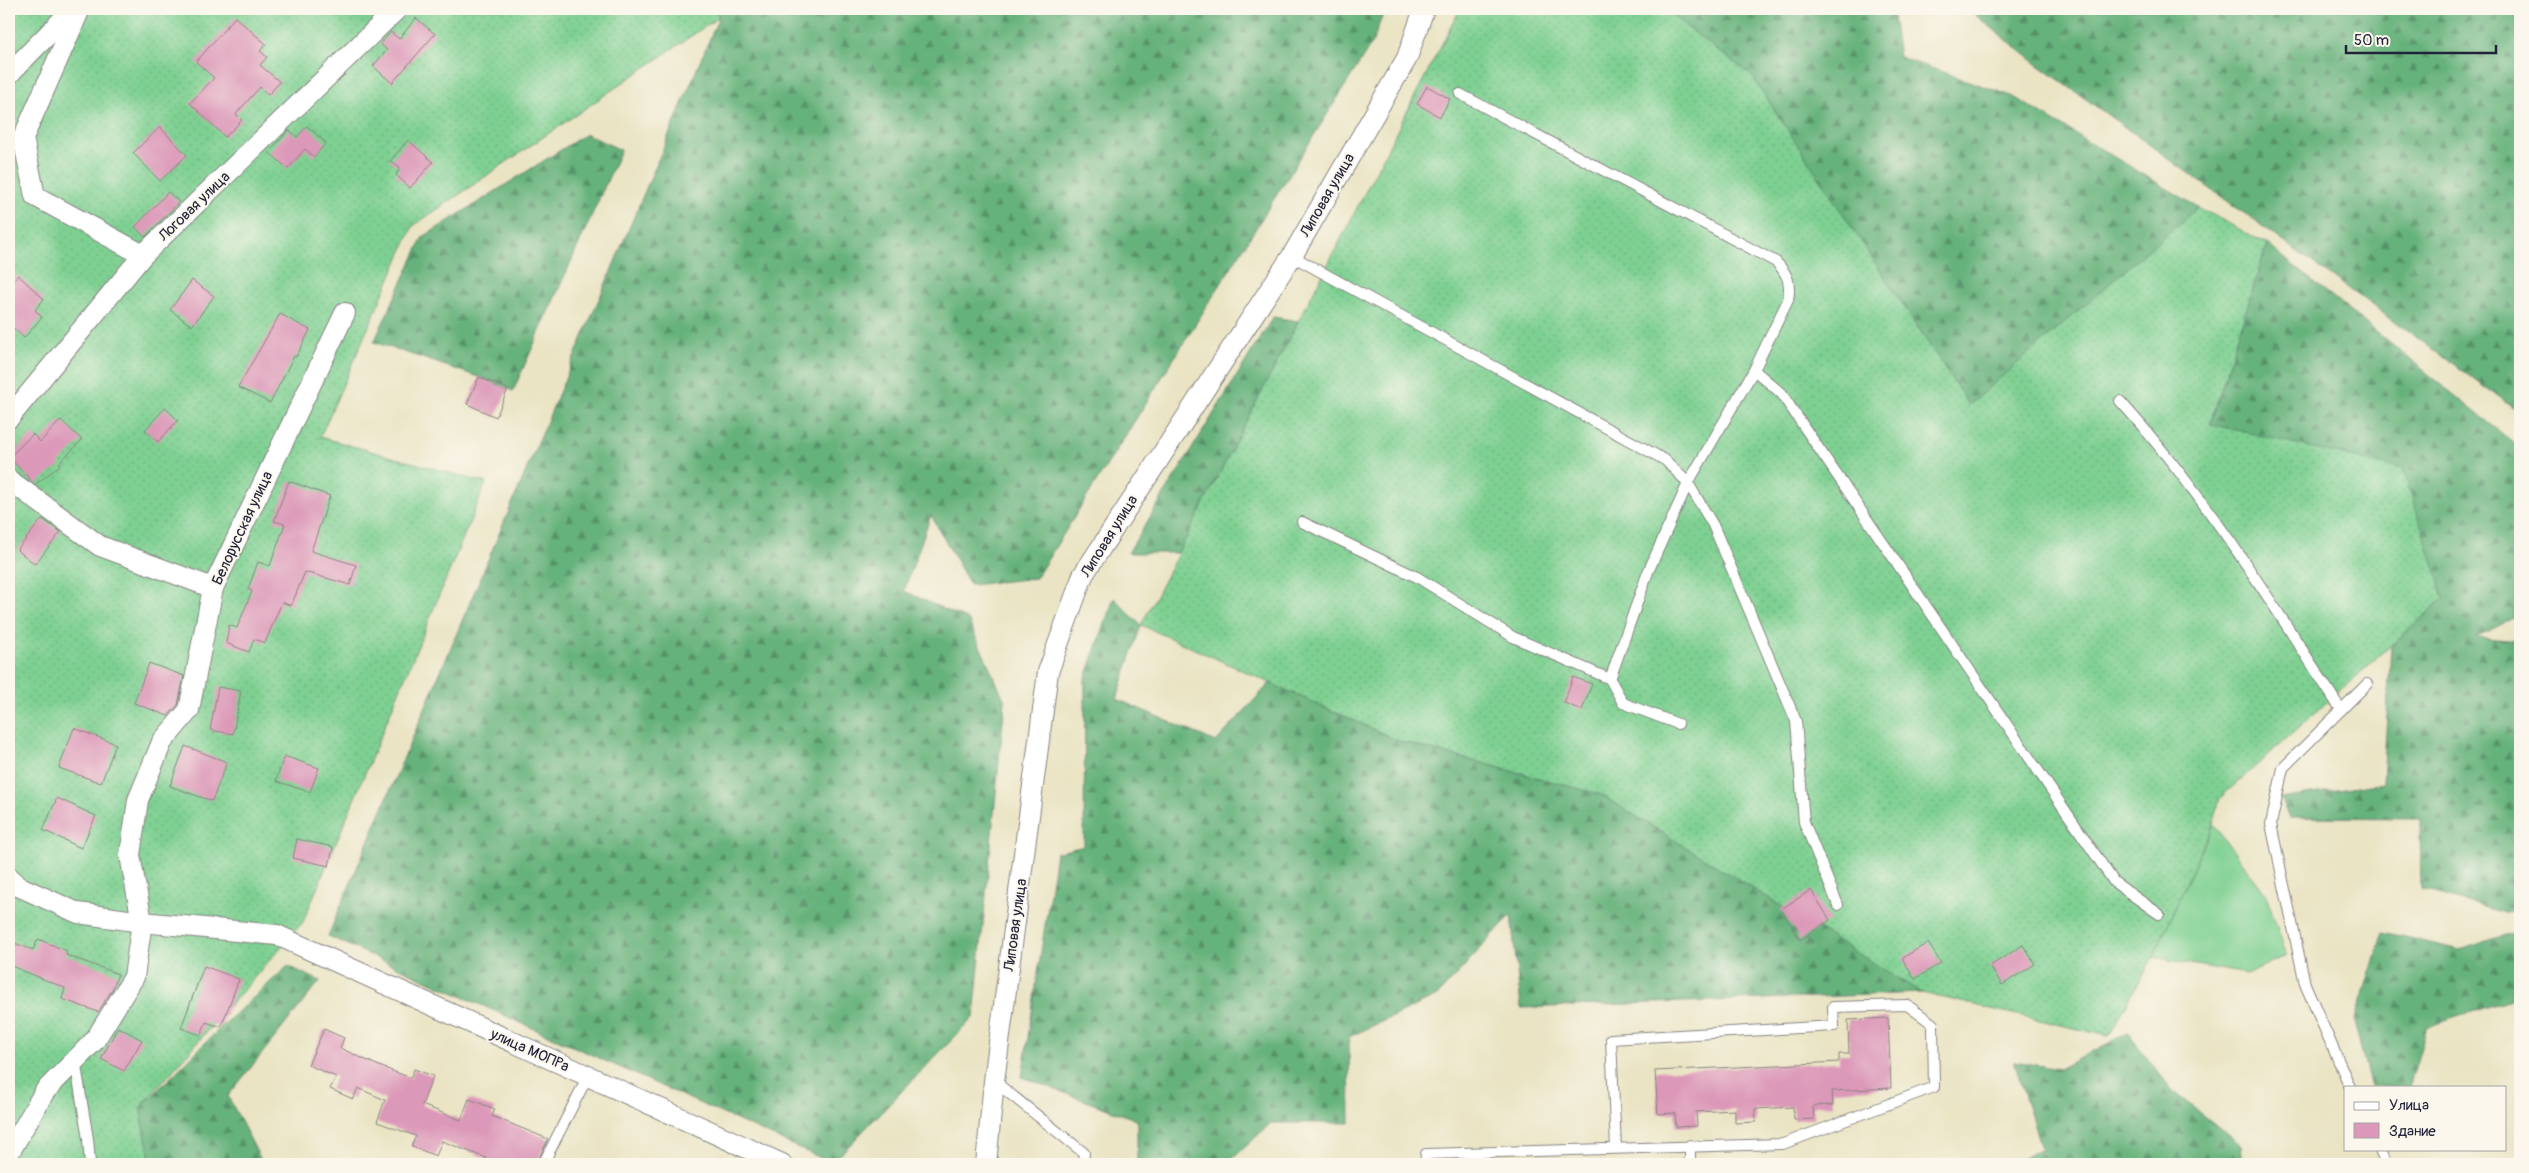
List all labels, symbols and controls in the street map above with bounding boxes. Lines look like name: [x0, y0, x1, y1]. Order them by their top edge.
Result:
scale bar: [2346, 22, 2496, 54]
text: 50 m: [2354, 31, 2389, 50]
street label: Липовая улица: [1295, 150, 1359, 241]
street label: Логовая улица: [154, 167, 234, 246]
street label: Белорусская улица: [208, 468, 277, 588]
street label: Липовая улица: [1076, 492, 1142, 582]
street label: Липовая улица: [999, 877, 1031, 974]
street label: улица МОПРа: [486, 1024, 572, 1076]
legend: [2344, 1086, 2506, 1150]
text: Улица: [2389, 1096, 2429, 1115]
text: Здание: [2389, 1122, 2436, 1141]

